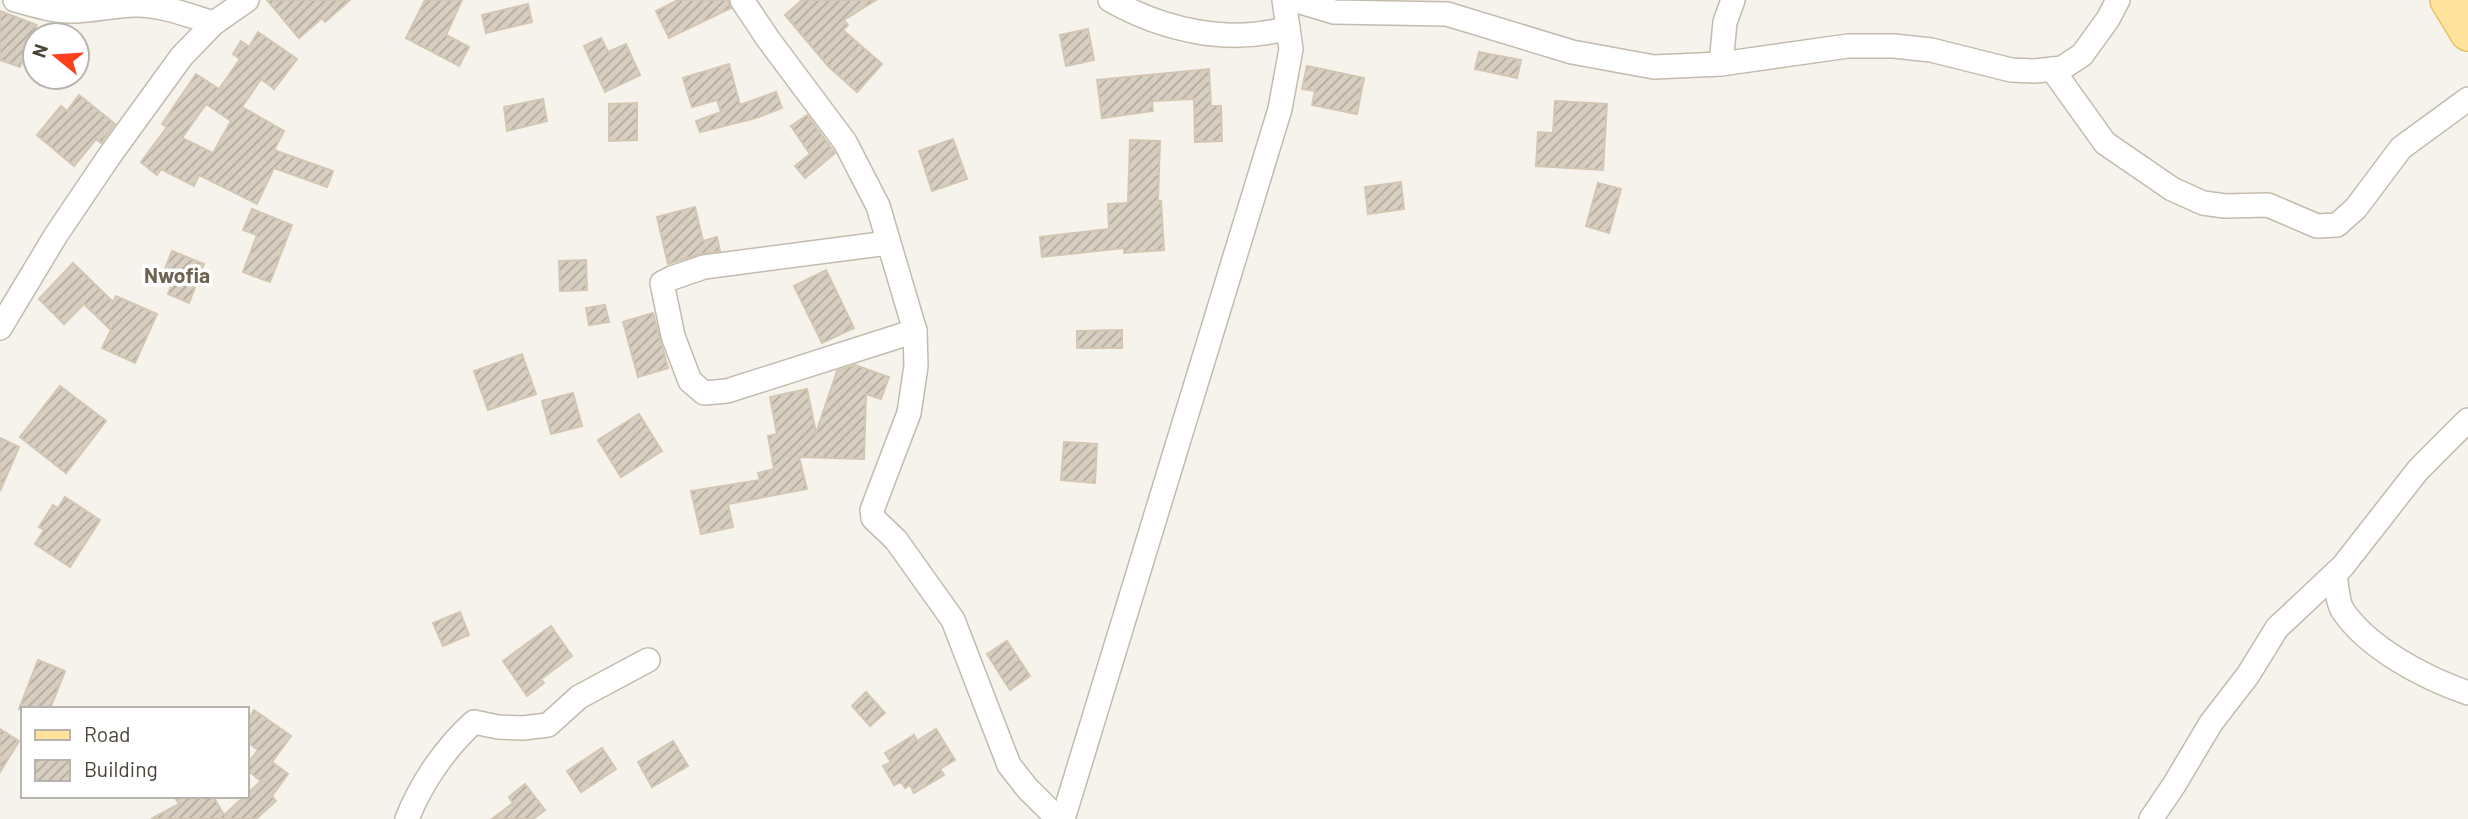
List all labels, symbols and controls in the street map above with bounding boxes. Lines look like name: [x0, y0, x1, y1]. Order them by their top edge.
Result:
north arrow: [21, 21, 91, 91]
text: N: [26, 41, 52, 60]
district label: Nwofia: [144, 262, 210, 287]
legend: [21, 707, 248, 798]
text: Road: [84, 721, 130, 746]
text: Building: [84, 756, 158, 781]

